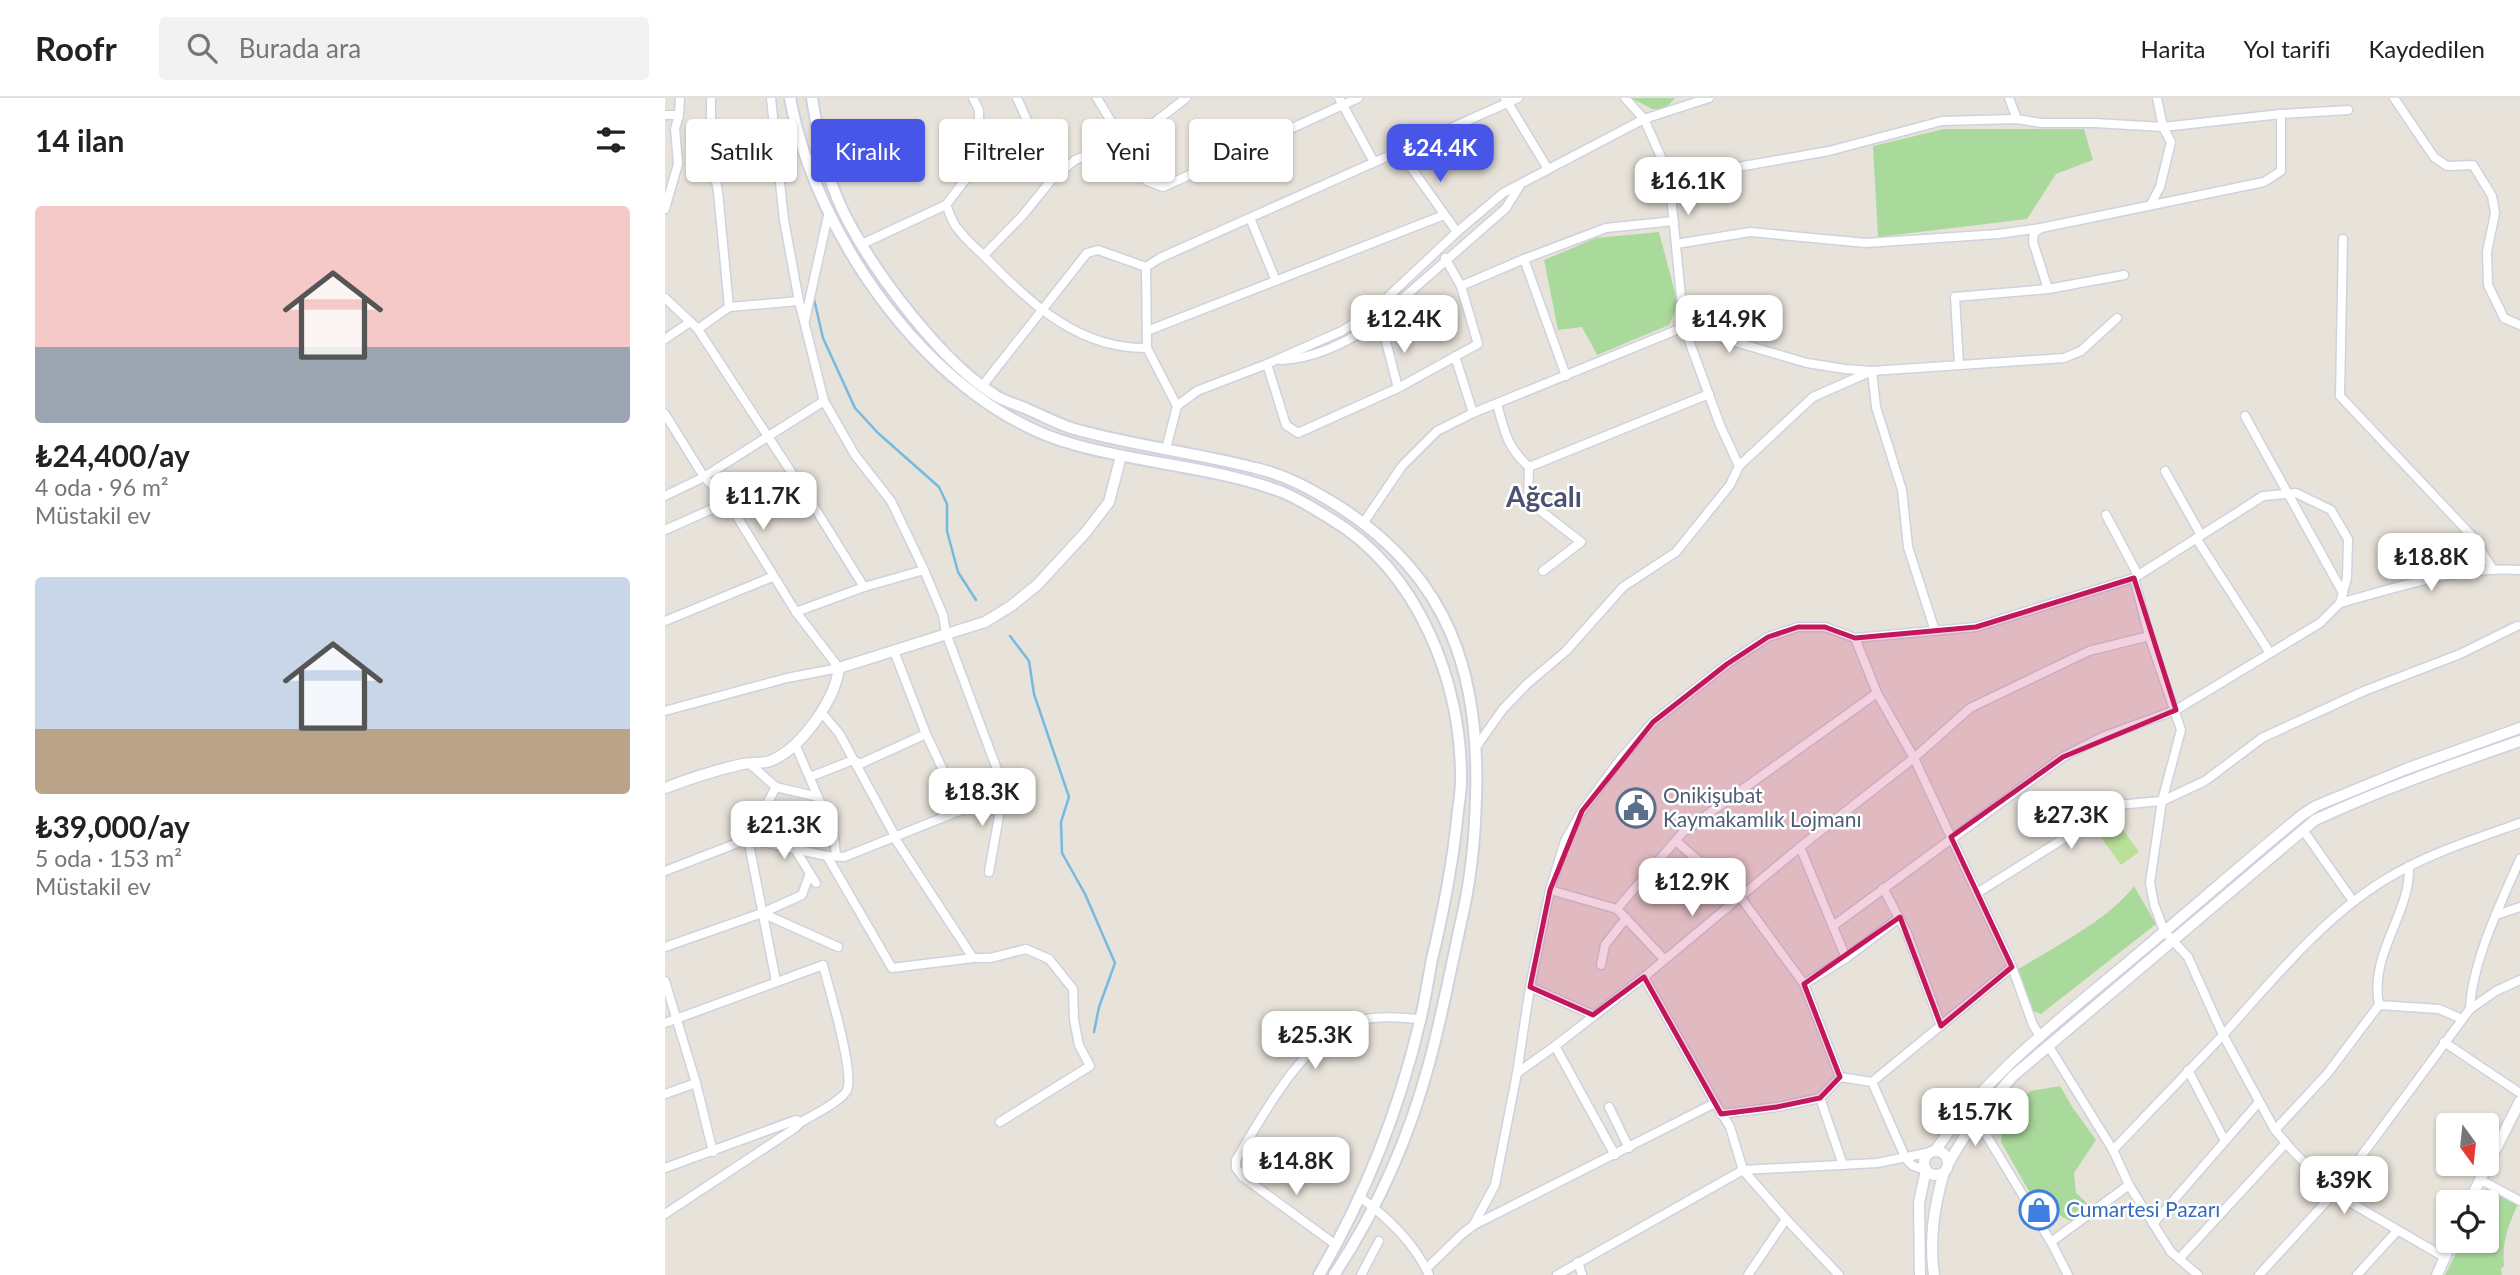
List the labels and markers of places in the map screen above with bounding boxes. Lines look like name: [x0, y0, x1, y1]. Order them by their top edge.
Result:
pin: ₺24.4K: [1383, 125, 1497, 184]
pin: ₺16.1K: [1631, 158, 1745, 217]
pin: ₺12.4K: [1347, 296, 1461, 355]
pin: ₺14.9K: [1672, 296, 1786, 355]
pin: ₺11.7K: [706, 472, 820, 532]
pin: ₺18.8K: [2374, 533, 2488, 593]
pin: ₺18.3K: [925, 768, 1039, 828]
place label: Onikişubat Kaymakamlık Lojmanı: [1663, 782, 1861, 831]
public building icon: Onikişubat Kaymakamlık Lojmanı: [1615, 787, 1657, 829]
pin: ₺27.3K: [2014, 792, 2128, 851]
pin: ₺21.3K: [727, 802, 841, 861]
pin: ₺12.9K: [1635, 858, 1749, 918]
pin: ₺25.3K: [1258, 1012, 1372, 1071]
pin: ₺15.7K: [1918, 1088, 2032, 1148]
pin: ₺14.8K: [1239, 1138, 1353, 1197]
pin: ₺39K: [2303, 1156, 2385, 1216]
shop icon: Cumartesi Pazarı: [2018, 1189, 2060, 1231]
place label: Cumartesi Pazarı: [2066, 1196, 2220, 1221]

